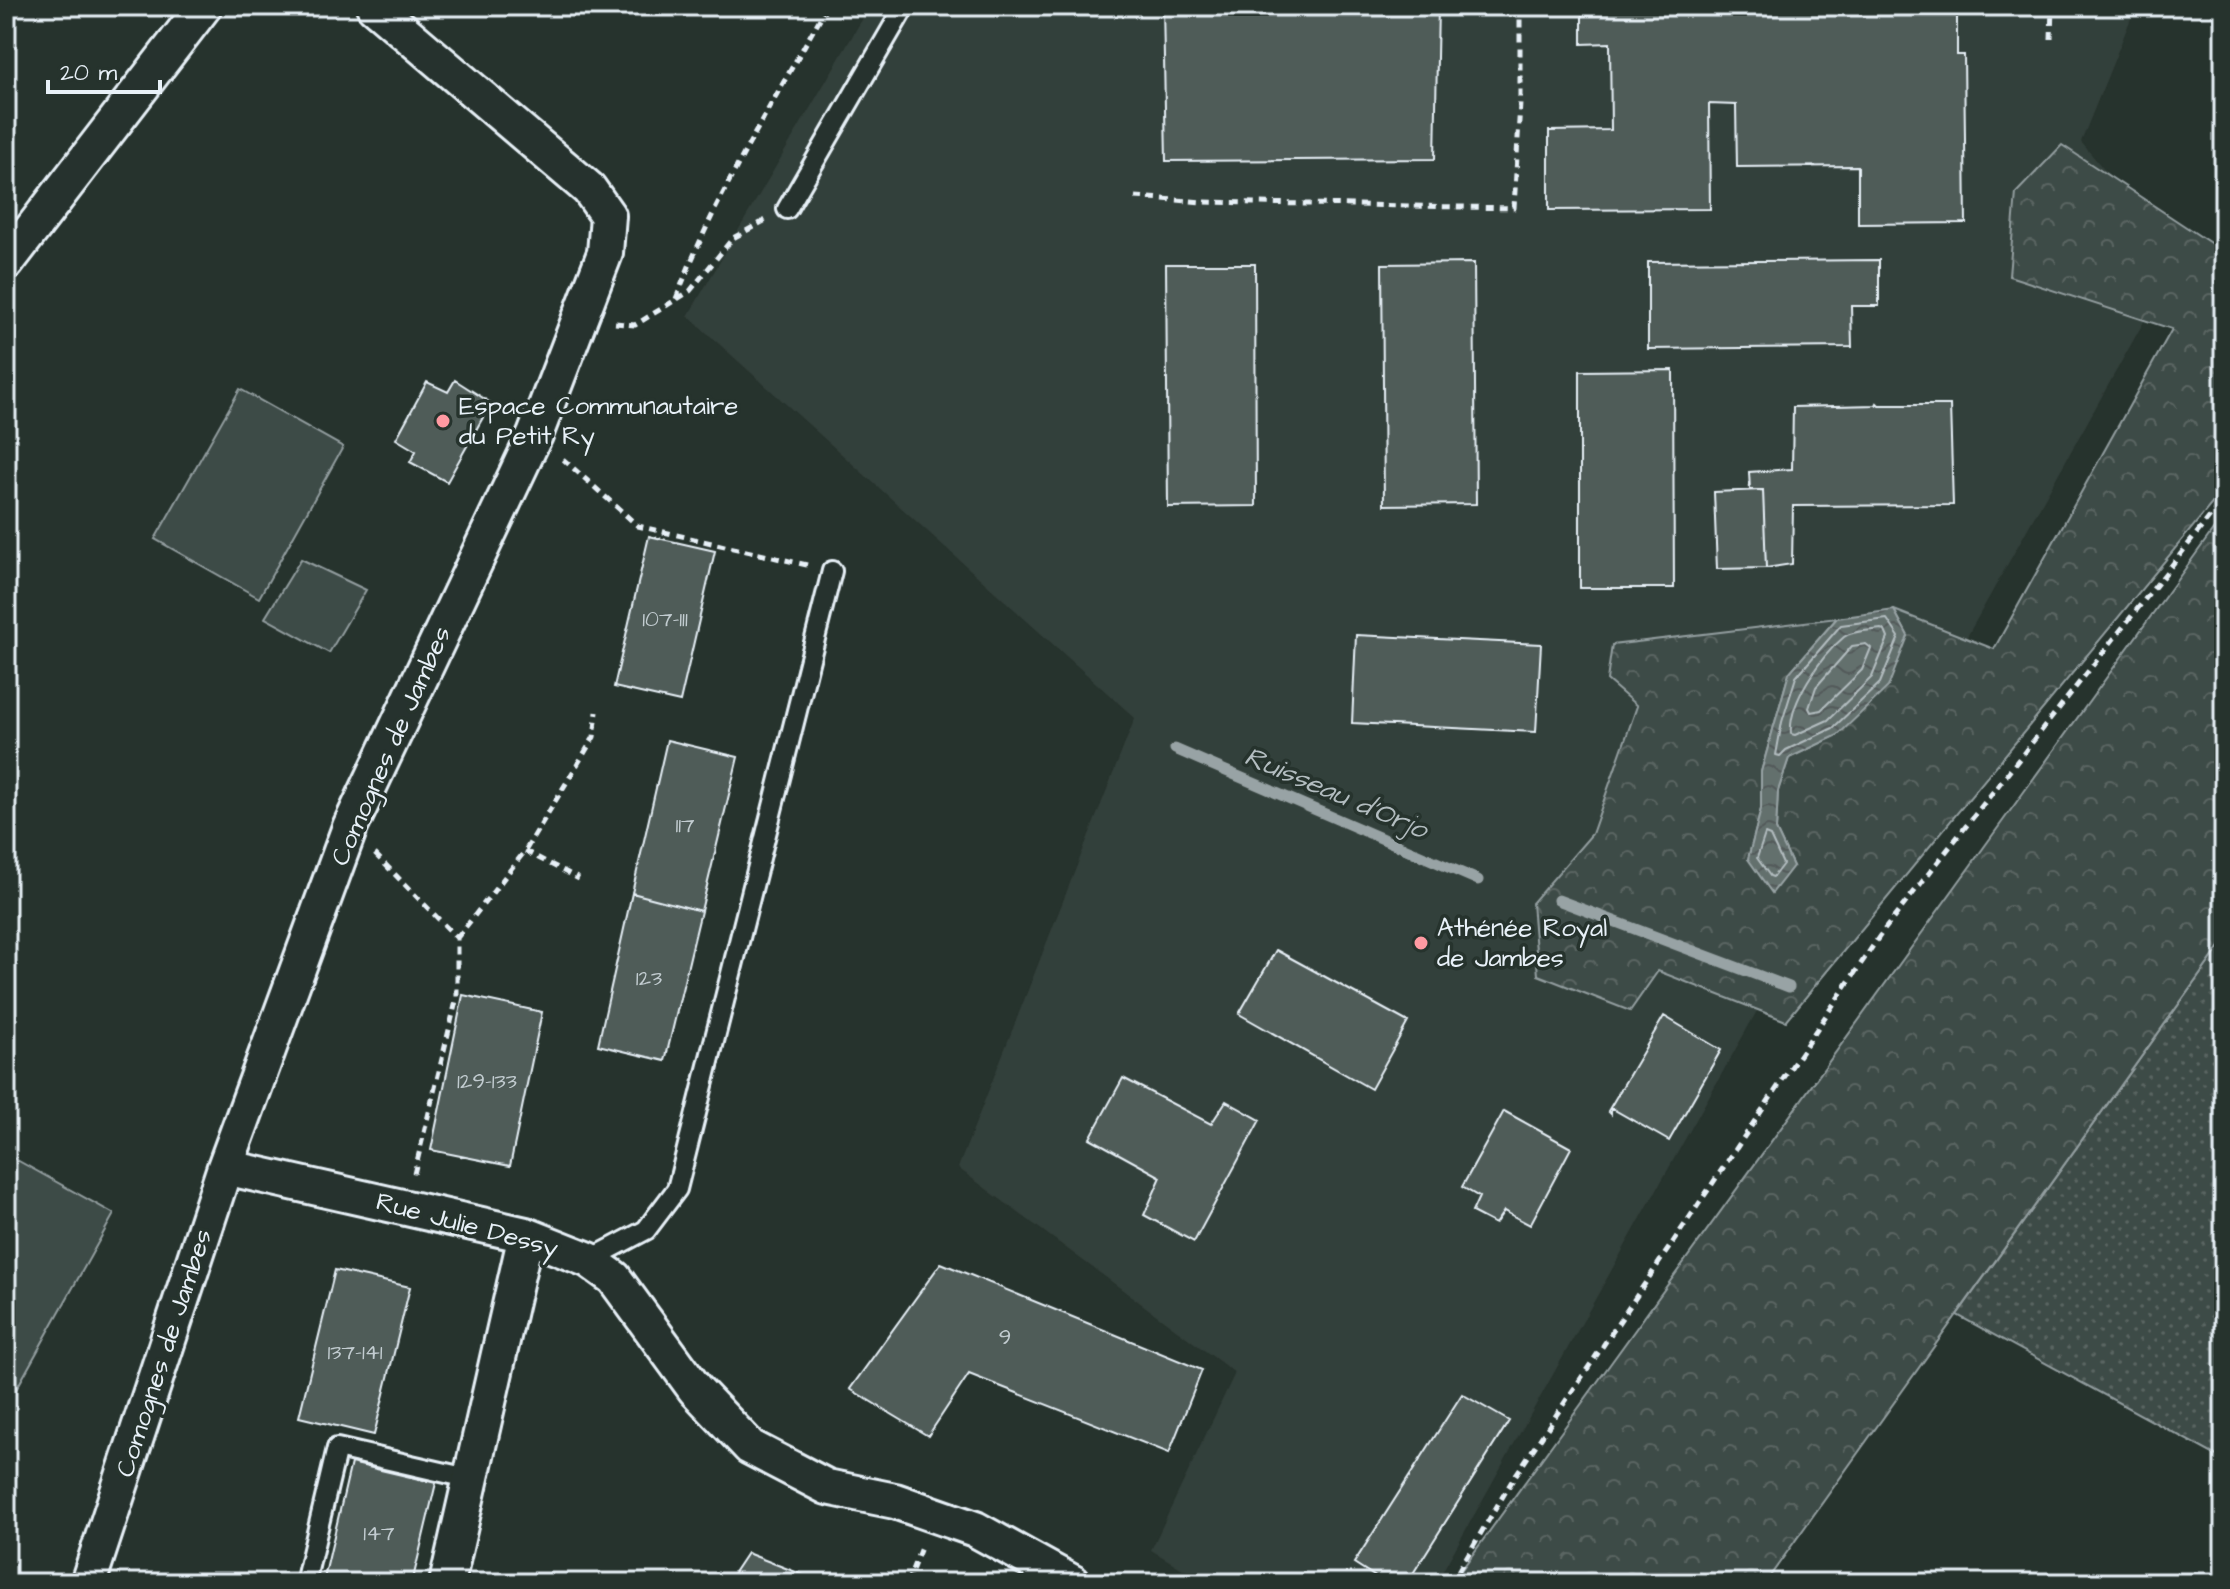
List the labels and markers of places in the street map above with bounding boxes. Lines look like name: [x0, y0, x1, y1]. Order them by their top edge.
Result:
place label: Espace Communautaire du Petit Ry: [459, 388, 738, 456]
marker: Espace Communautaire du Petit Ry: [434, 412, 452, 430]
place label: Athénée Royal de Jambes: [1437, 910, 1607, 976]
marker: Athénée Royal de Jambes: [1412, 934, 1430, 952]

